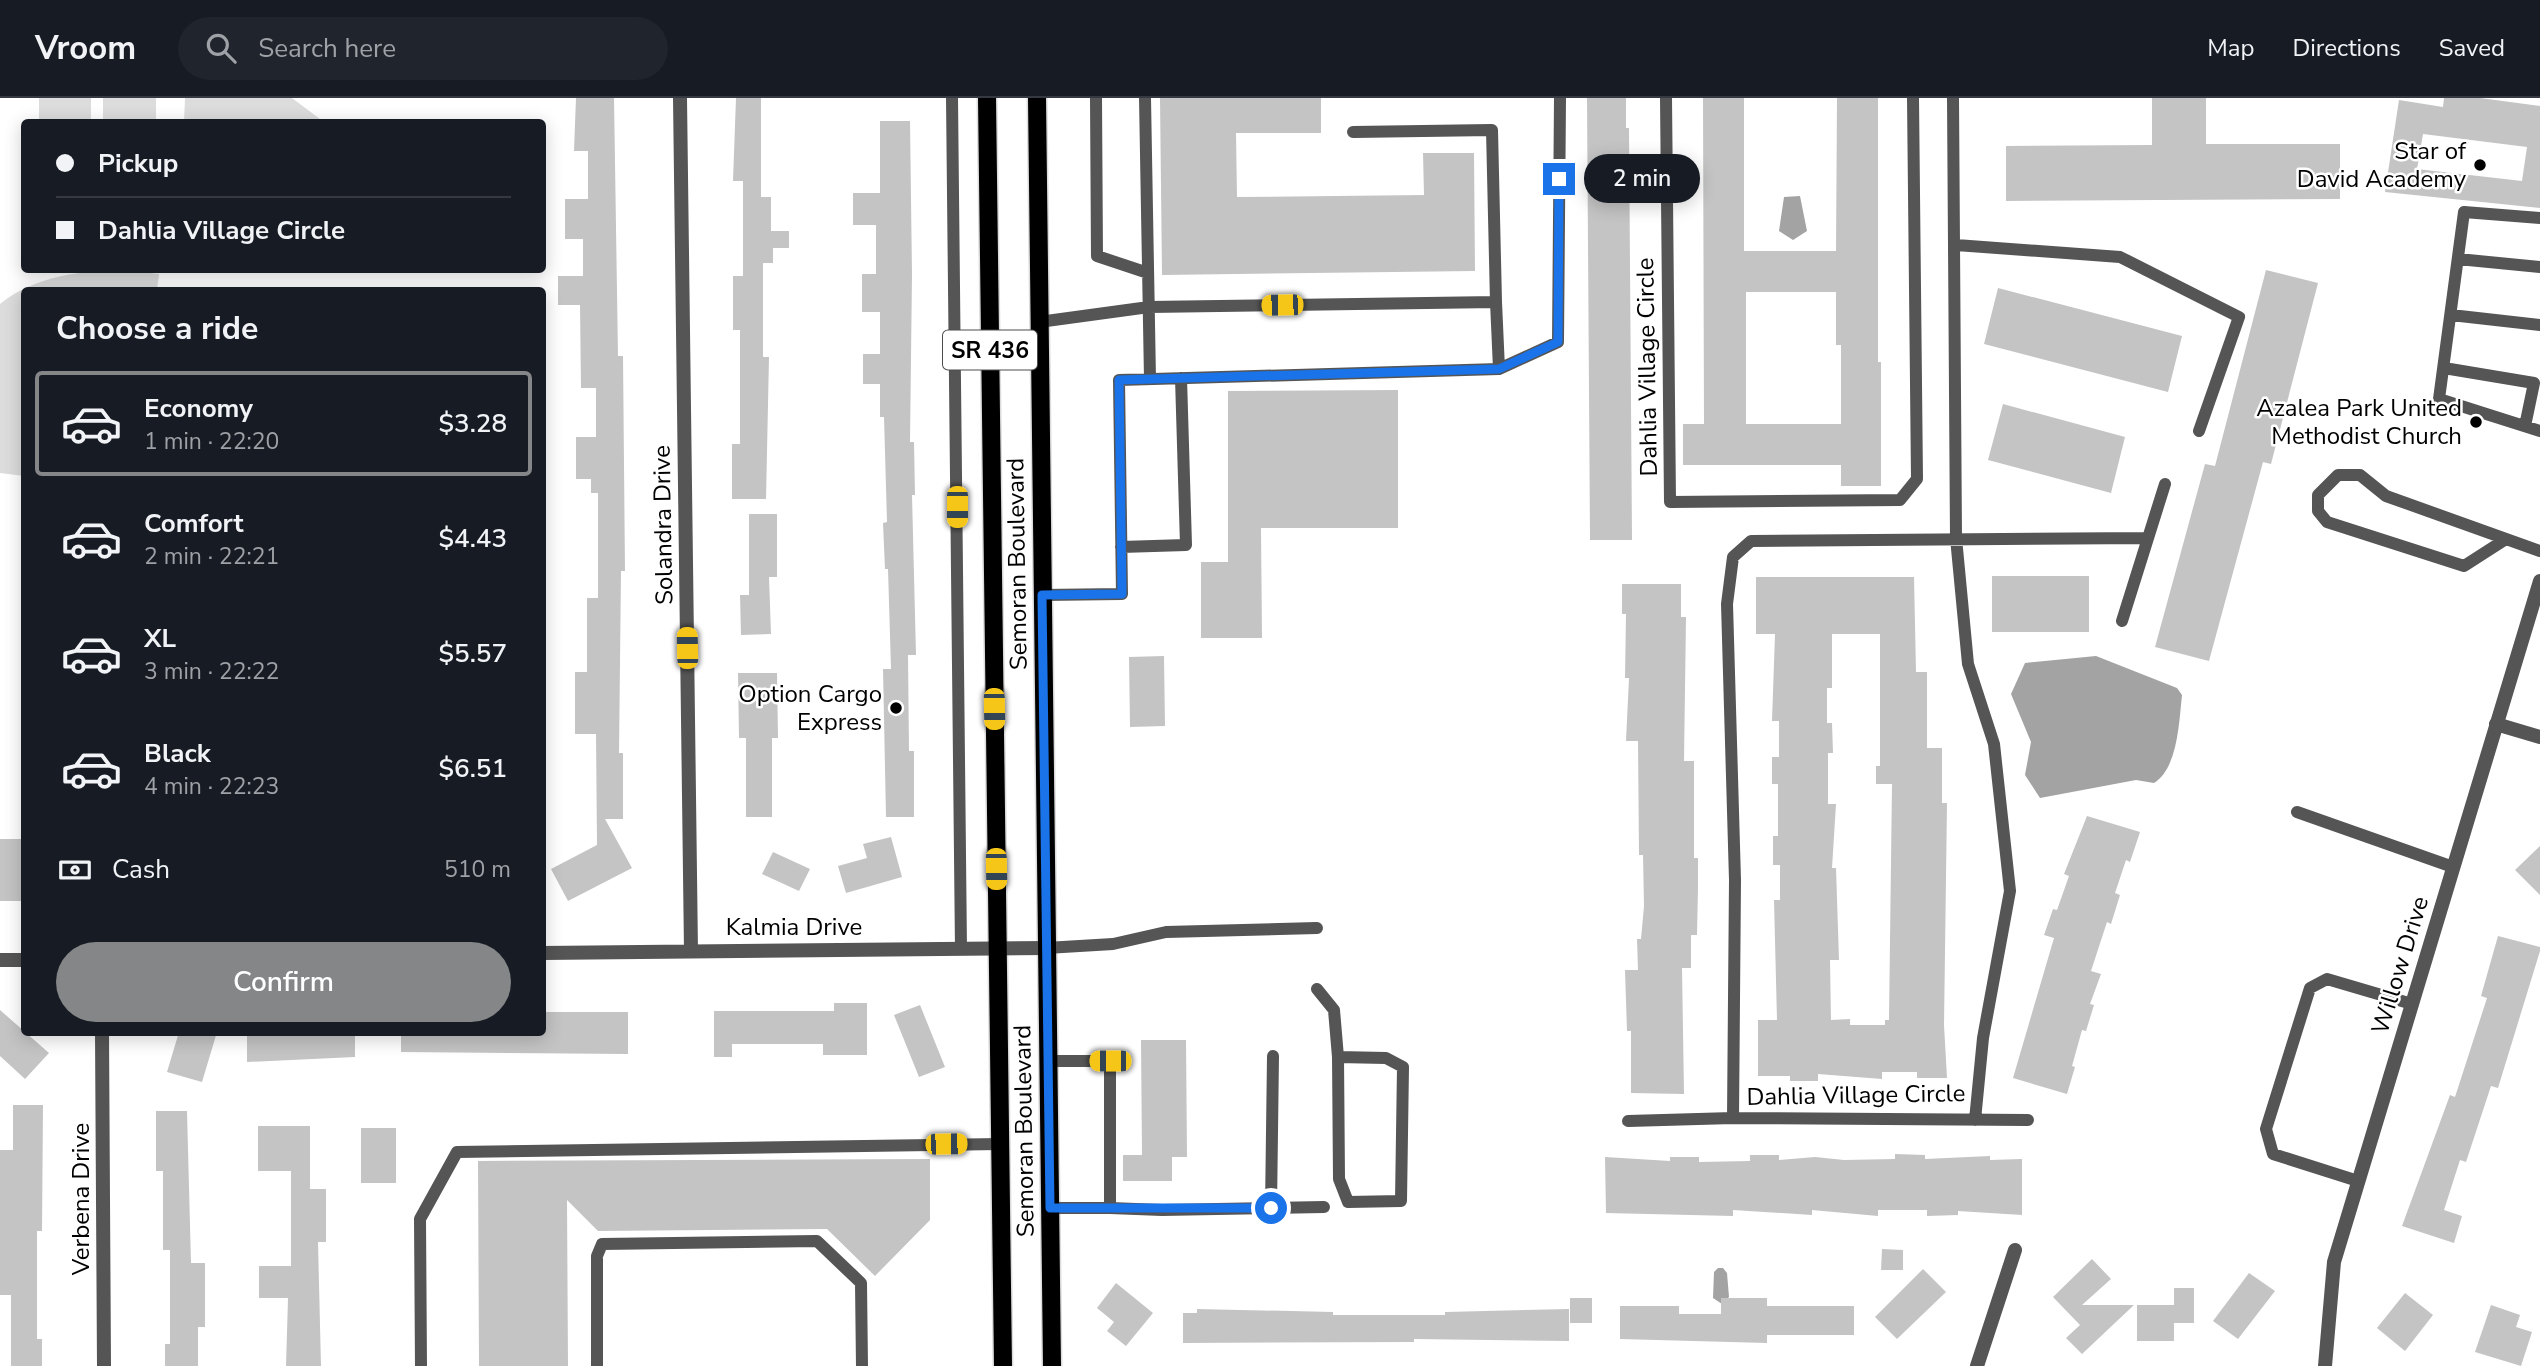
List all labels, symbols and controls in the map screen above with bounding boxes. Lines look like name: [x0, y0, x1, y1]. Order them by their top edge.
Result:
search box: [178, 17, 668, 80]
text: Vroom: [35, 26, 136, 71]
icon: search: [202, 29, 240, 67]
text: Search here: [258, 31, 396, 66]
text: Map: [2207, 32, 2254, 64]
text: Directions: [2292, 32, 2401, 64]
text: Saved: [2439, 32, 2505, 64]
place label: Star of David Academy: [2297, 135, 2467, 195]
text: Pickup: [98, 146, 178, 181]
callout: 2 min: [1584, 154, 1699, 204]
marker: Star of David Academy: [2472, 157, 2488, 173]
route end: [1543, 163, 1575, 195]
text: 2 min: [1613, 163, 1671, 194]
text: Dahlia Village Circle: [98, 213, 345, 248]
street label: Dahlia Village Circle: [1629, 257, 1665, 477]
car: [1261, 294, 1304, 316]
text: Choose a ride: [56, 307, 258, 350]
road number: SR 436: [943, 330, 1037, 370]
text: Economy: [144, 391, 253, 426]
icon: car: [60, 392, 123, 455]
place label: Azalea Park United Methodist Church: [2256, 392, 2462, 452]
text: $3.28: [438, 406, 507, 441]
marker: Azalea Park United Methodist Church: [2468, 414, 2484, 430]
text: 1 min · 22:20: [144, 426, 279, 457]
street label: Solandra Drive: [646, 445, 680, 605]
street label: Semoran Boulevard: [999, 458, 1035, 670]
car: [947, 486, 968, 528]
text: Comfort: [144, 506, 244, 541]
icon: car: [60, 507, 123, 570]
text: $4.43: [438, 521, 507, 556]
text: 2 min · 22:21: [144, 541, 279, 572]
text: XL: [144, 621, 176, 656]
icon: car: [60, 622, 123, 685]
car: [677, 627, 698, 669]
text: $5.57: [438, 636, 507, 671]
text: 3 min · 22:22: [144, 656, 279, 687]
place label: Option Cargo Express: [738, 678, 882, 738]
car: [984, 688, 1005, 730]
marker: Option Cargo Express: [888, 700, 904, 716]
text: Black: [144, 736, 211, 771]
icon: car: [60, 737, 123, 800]
text: $6.51: [438, 751, 507, 786]
text: 4 min · 22:23: [144, 771, 279, 802]
car: [986, 848, 1007, 890]
icon: cash: [56, 851, 94, 889]
text: Cash: [112, 852, 170, 887]
text: 510 m: [444, 854, 511, 885]
street label: Willow Drive: [2364, 892, 2436, 1038]
street label: Kalmia Drive: [726, 911, 862, 943]
button: Confirm: [56, 942, 511, 1022]
street label: Semoran Boulevard: [1006, 1025, 1042, 1237]
car: [1090, 1051, 1132, 1072]
street label: Dahlia Village Circle: [1746, 1077, 1966, 1113]
street label: Verbena Drive: [65, 1123, 97, 1276]
car: [925, 1133, 968, 1155]
route start: [1255, 1192, 1287, 1224]

